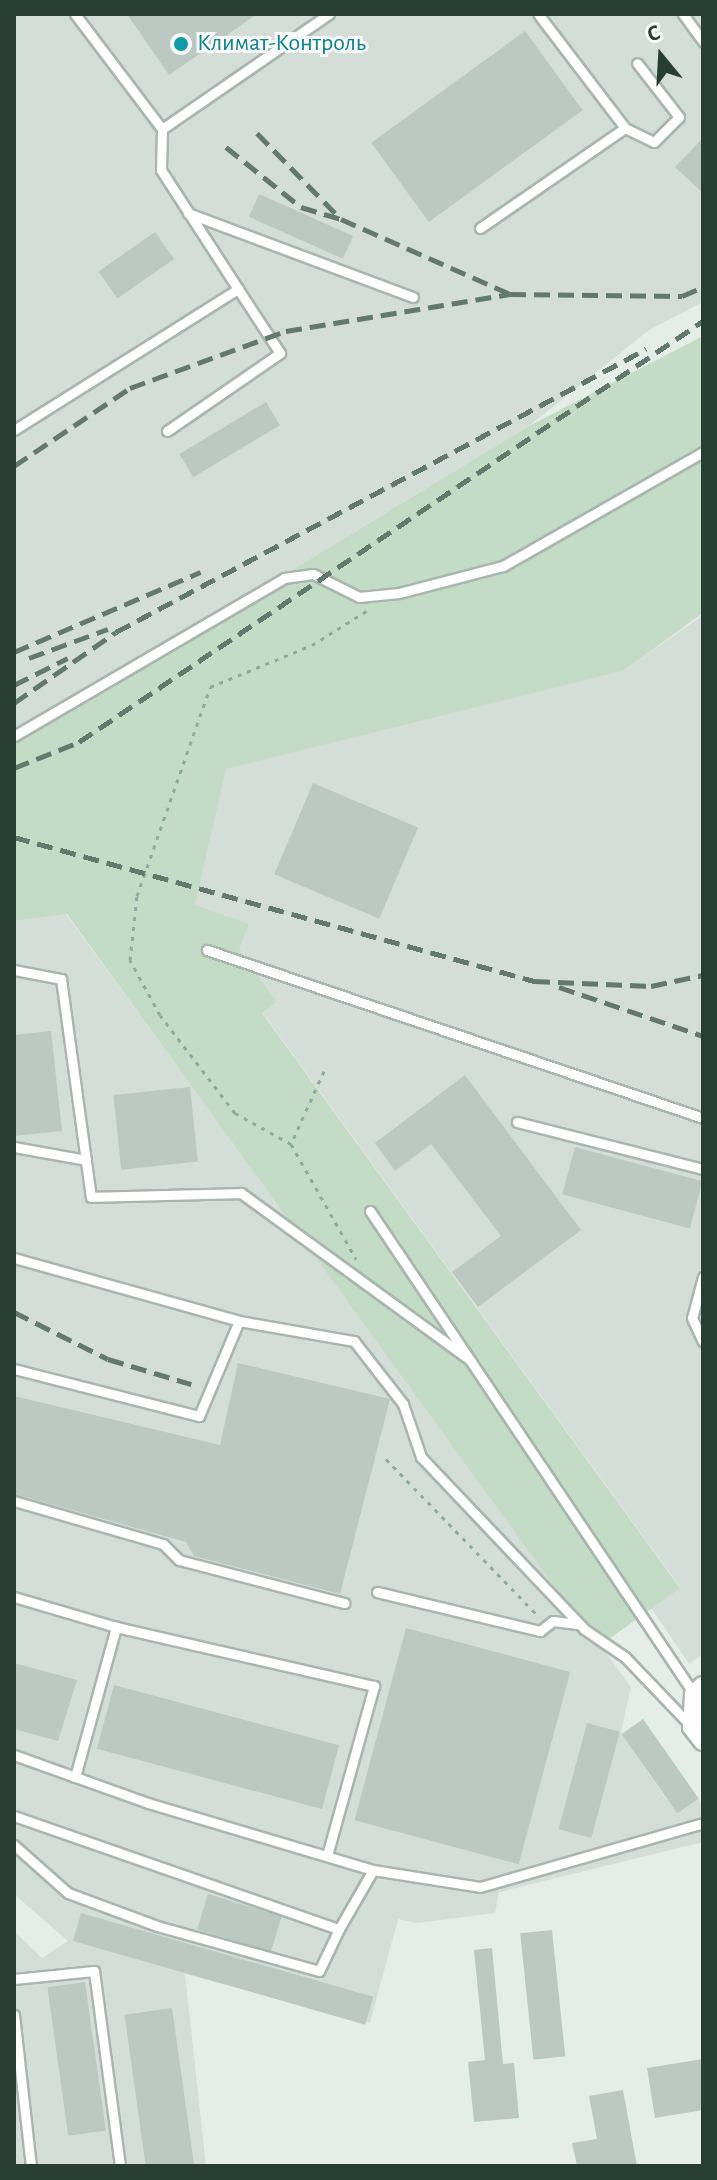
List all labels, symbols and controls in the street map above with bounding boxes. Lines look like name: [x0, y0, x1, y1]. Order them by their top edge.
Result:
north arrow: [621, 16, 701, 96]
text: С: [644, 21, 663, 46]
place label: Климат-Контроль: [197, 30, 366, 58]
marker: Климат-Контроль: [172, 35, 190, 53]

